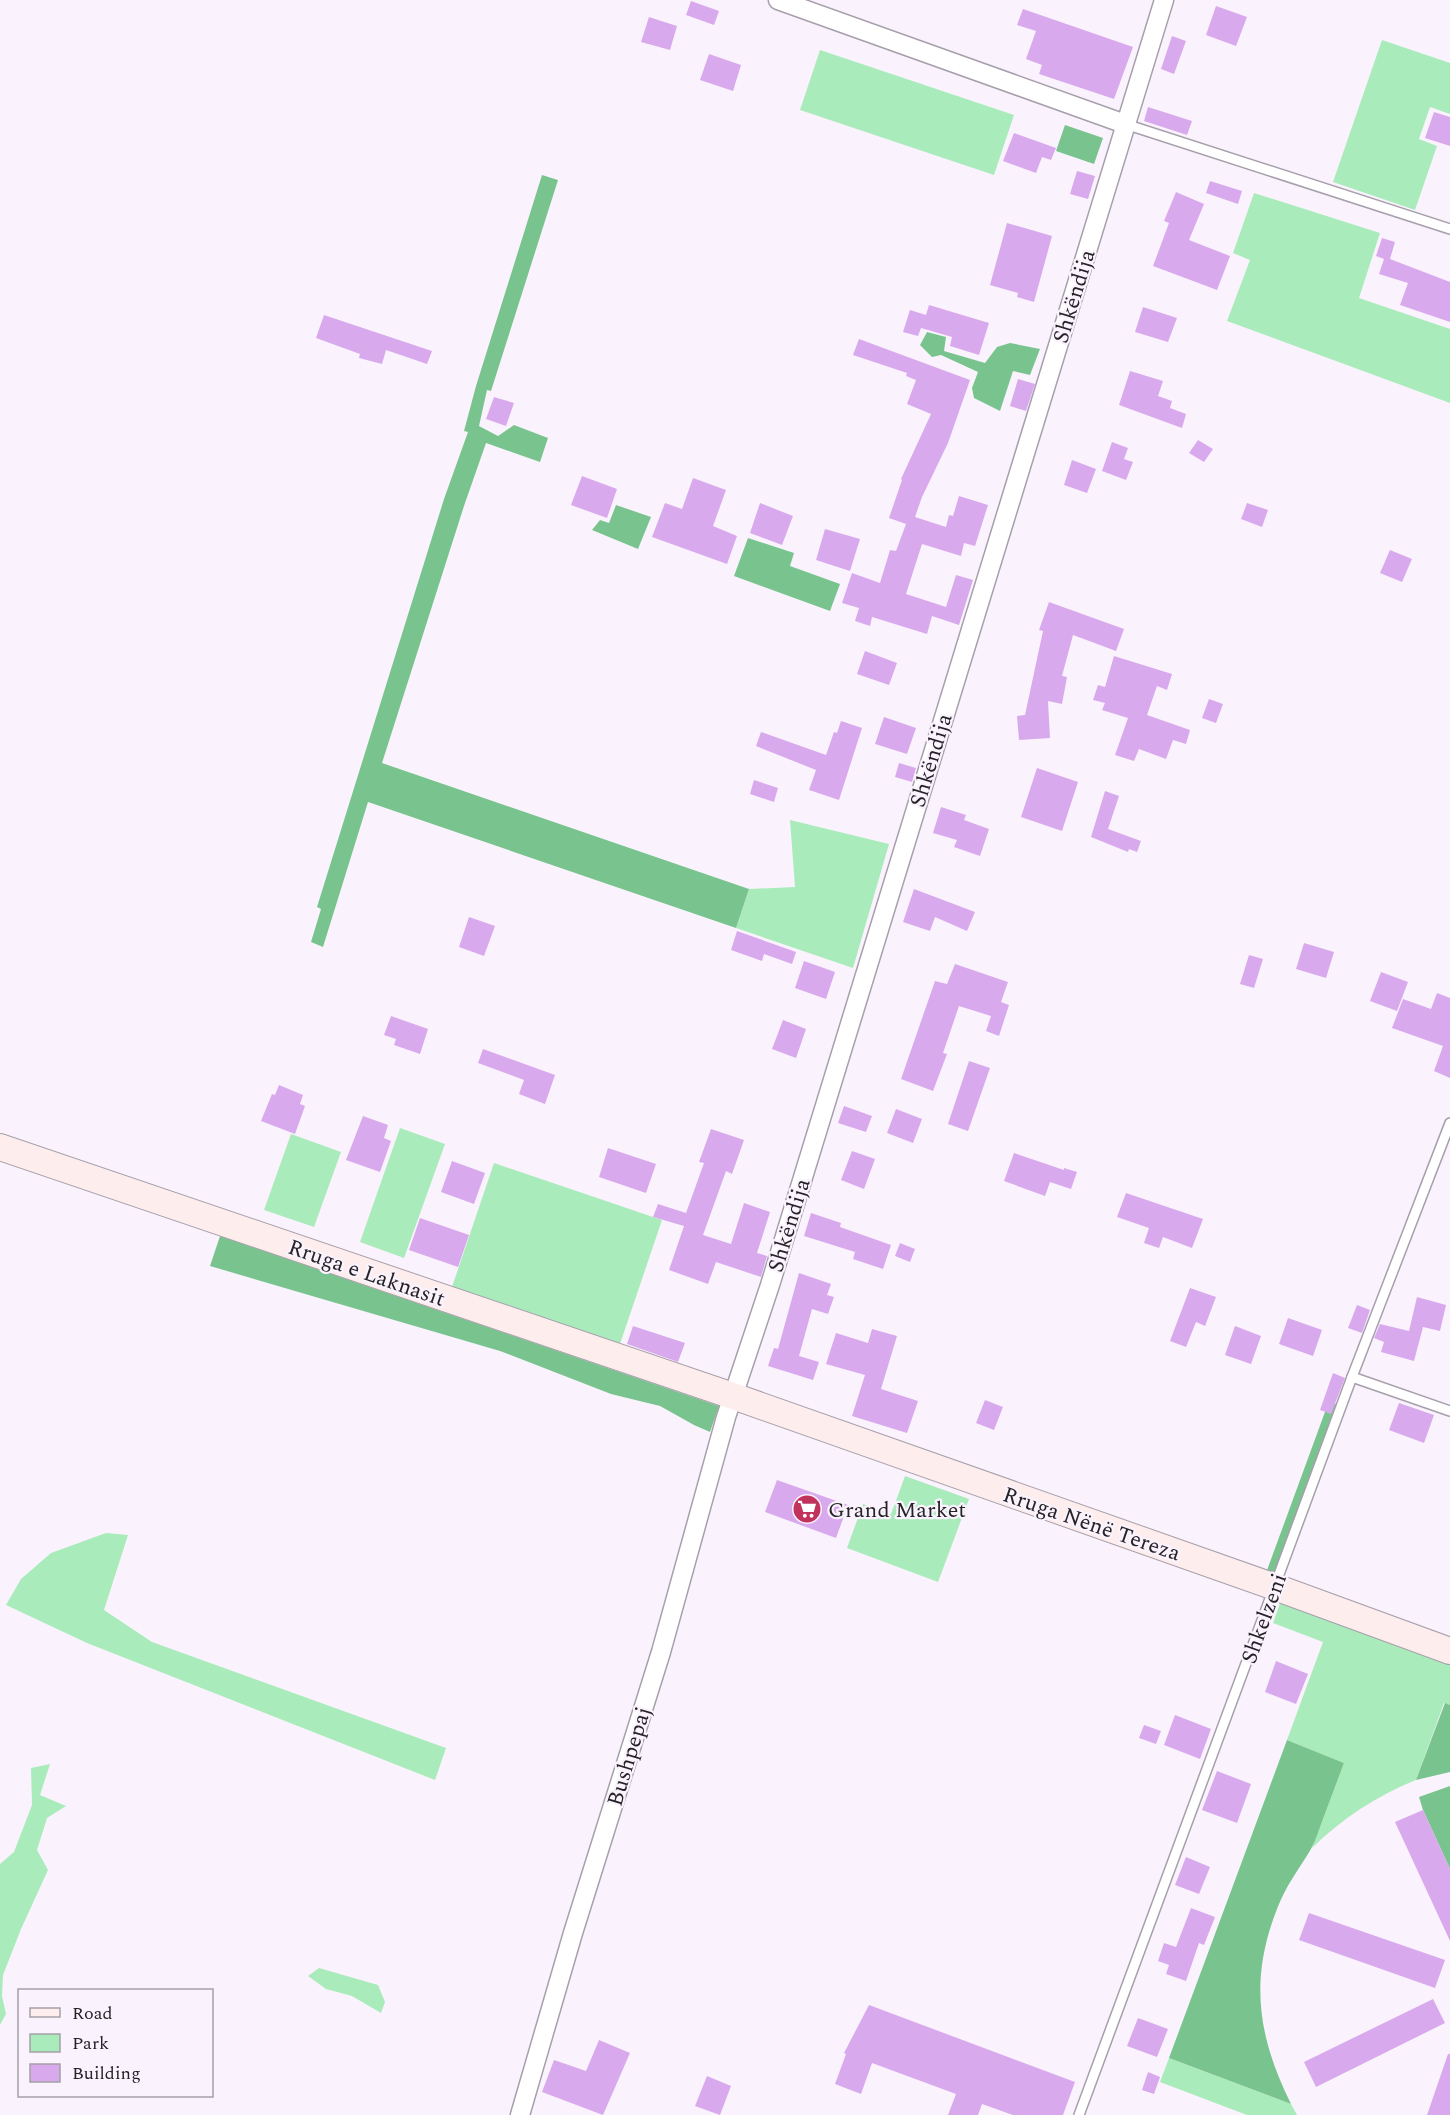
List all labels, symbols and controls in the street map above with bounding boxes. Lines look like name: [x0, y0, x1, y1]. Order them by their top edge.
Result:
street label: Shkëndija: [1045, 245, 1104, 347]
street label: Shkëndija: [902, 709, 961, 811]
street label: Shkëndija: [760, 1174, 819, 1276]
street label: Rruga e Laknasit: [283, 1231, 450, 1316]
street label: Rruga Nënë Tereza: [998, 1479, 1185, 1570]
supermarket icon: Grand Market: [791, 1493, 823, 1525]
place label: Grand Market: [828, 1494, 966, 1527]
street label: Shkelzeni: [1233, 1569, 1296, 1668]
street label: Bushpepaj: [599, 1703, 660, 1810]
legend: [18, 1989, 213, 2097]
text: Road: [72, 2000, 113, 2027]
text: Park: [72, 2030, 109, 2057]
text: Building: [72, 2060, 141, 2087]

